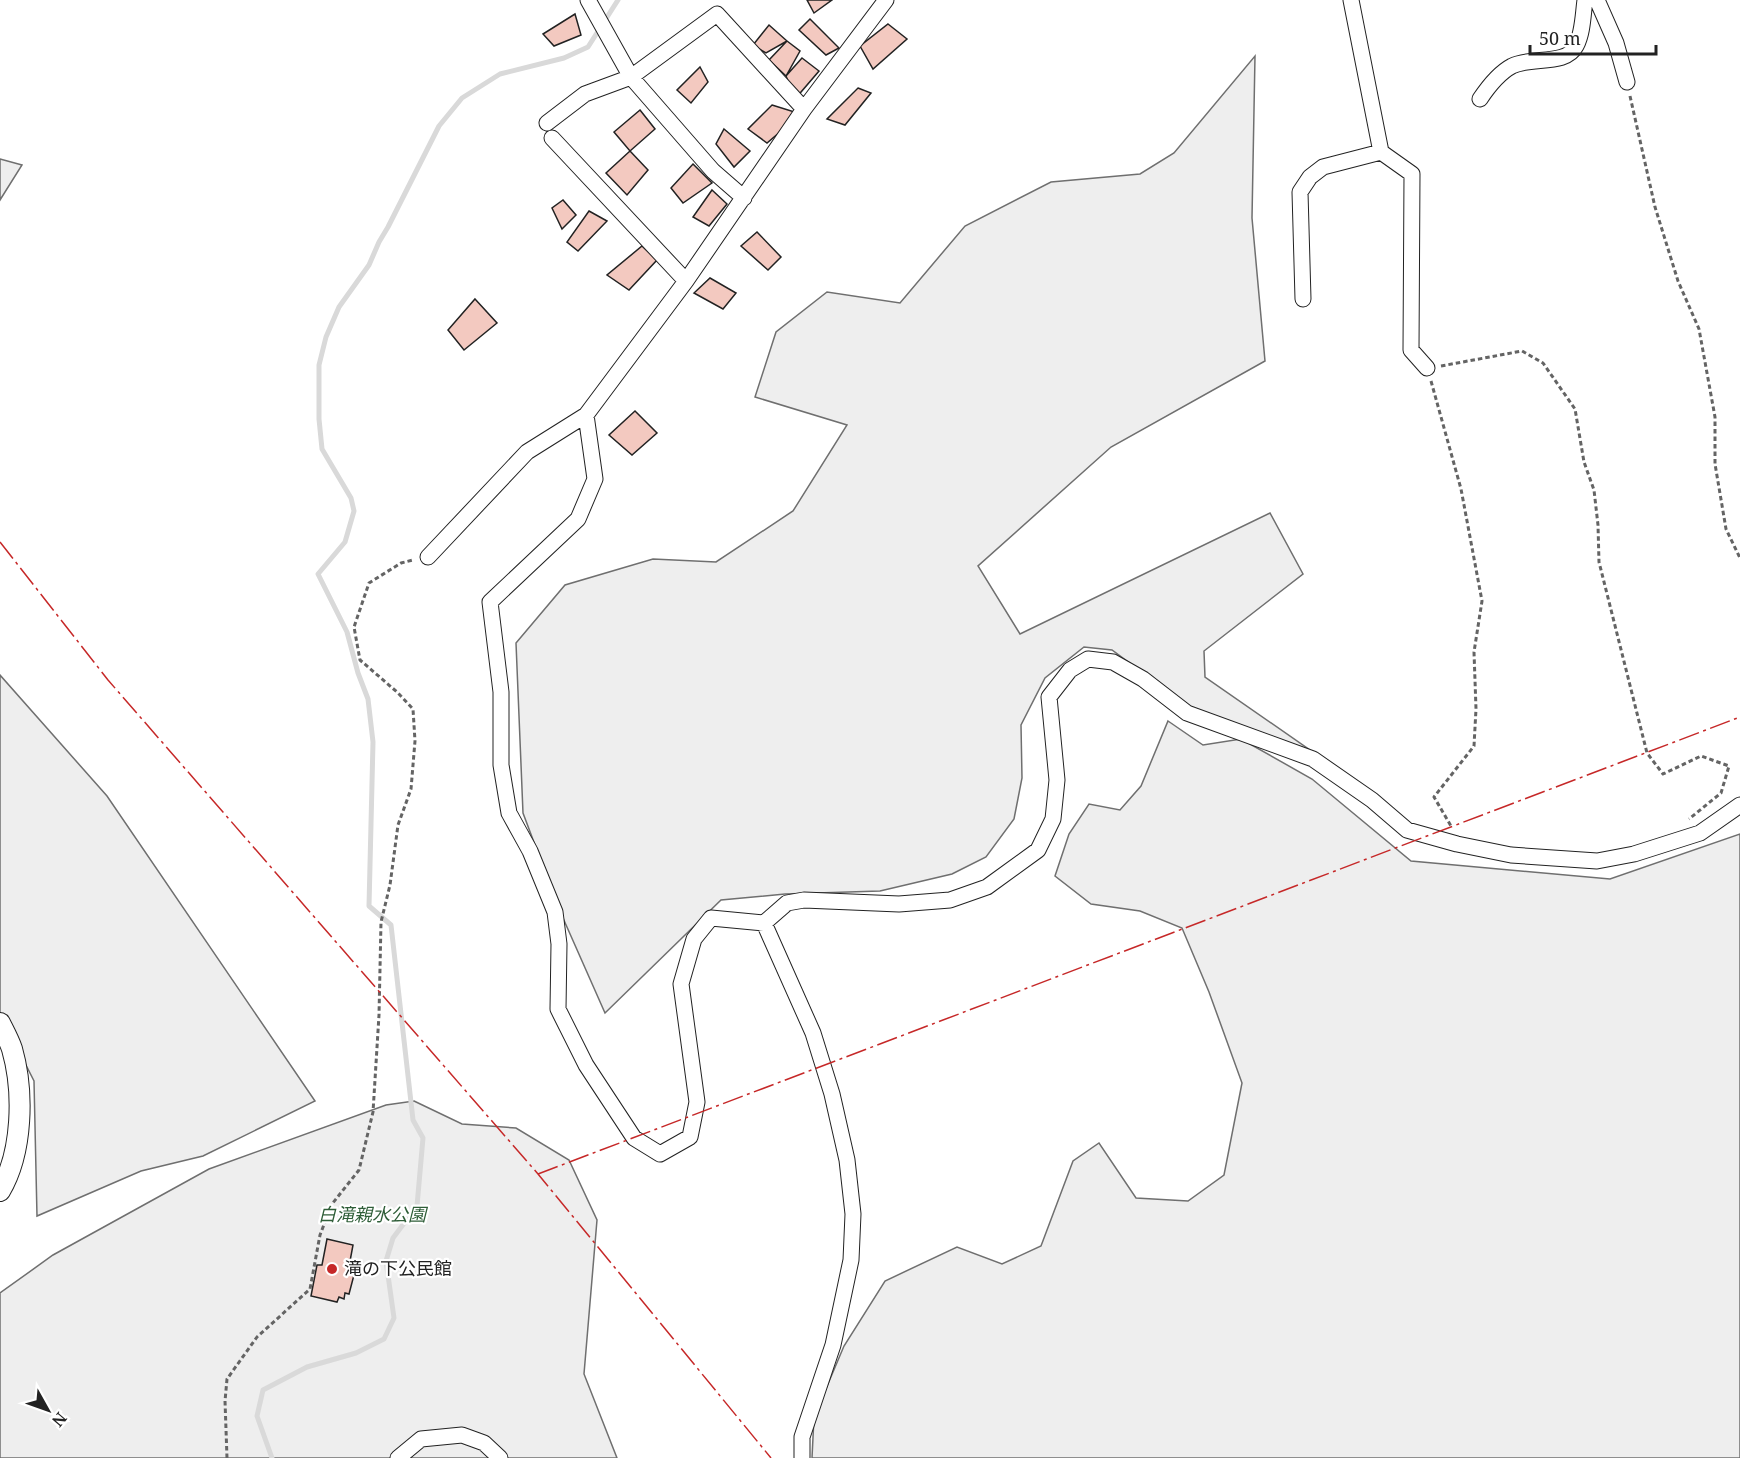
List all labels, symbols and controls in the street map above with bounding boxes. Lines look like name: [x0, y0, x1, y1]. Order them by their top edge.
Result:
scale bar: [1530, 18, 1656, 56]
text: 50 m: [1539, 26, 1581, 50]
park label: 白滝親水公園: [318, 1202, 429, 1226]
place label: 滝の下公民館: [344, 1256, 452, 1280]
marker: 滝の下公民館: [325, 1262, 339, 1276]
north arrow: [18, 1380, 78, 1440]
text: N: [47, 1408, 72, 1432]

